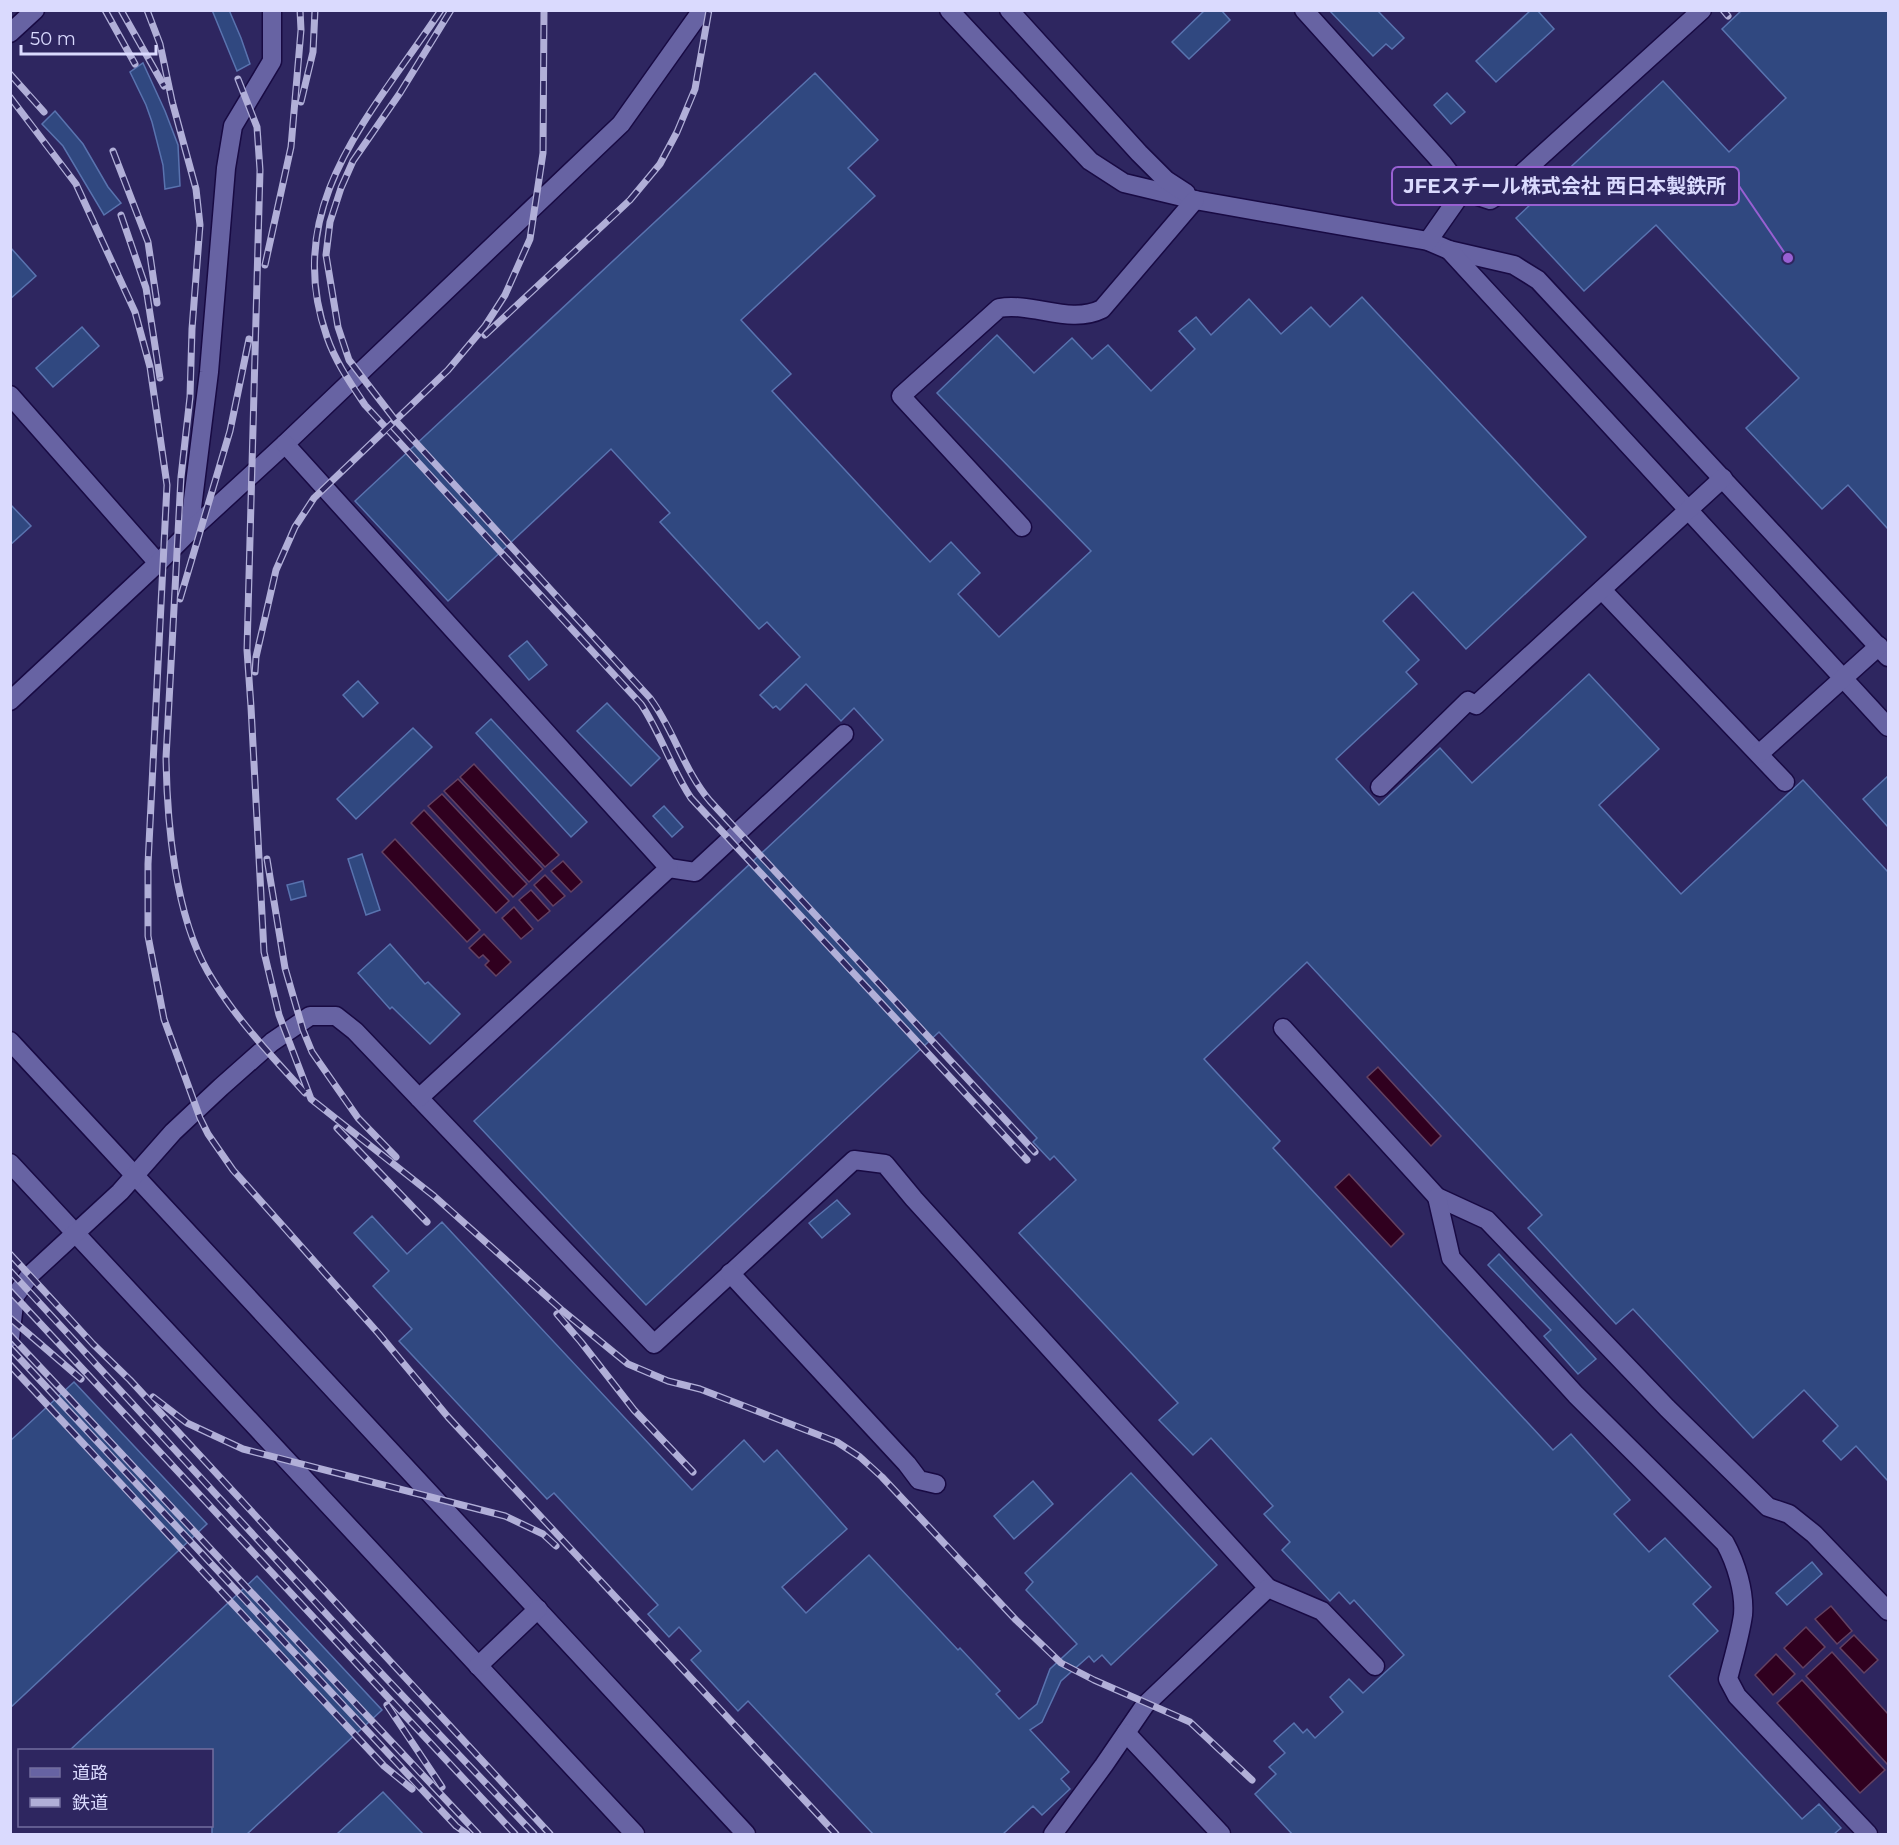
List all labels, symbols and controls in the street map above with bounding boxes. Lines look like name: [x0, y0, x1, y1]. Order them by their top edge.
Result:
scale bar: [21, 18, 156, 56]
text: 50 m: [30, 28, 76, 50]
callout: JFEスチール株式会社 西日本製鉄所: [1392, 167, 1739, 205]
text: JFEスチール株式会社 西日本製鉄所: [1403, 174, 1726, 198]
legend: [18, 1749, 213, 1827]
text: 道路: [72, 1762, 108, 1784]
text: 鉄道: [72, 1792, 108, 1814]

